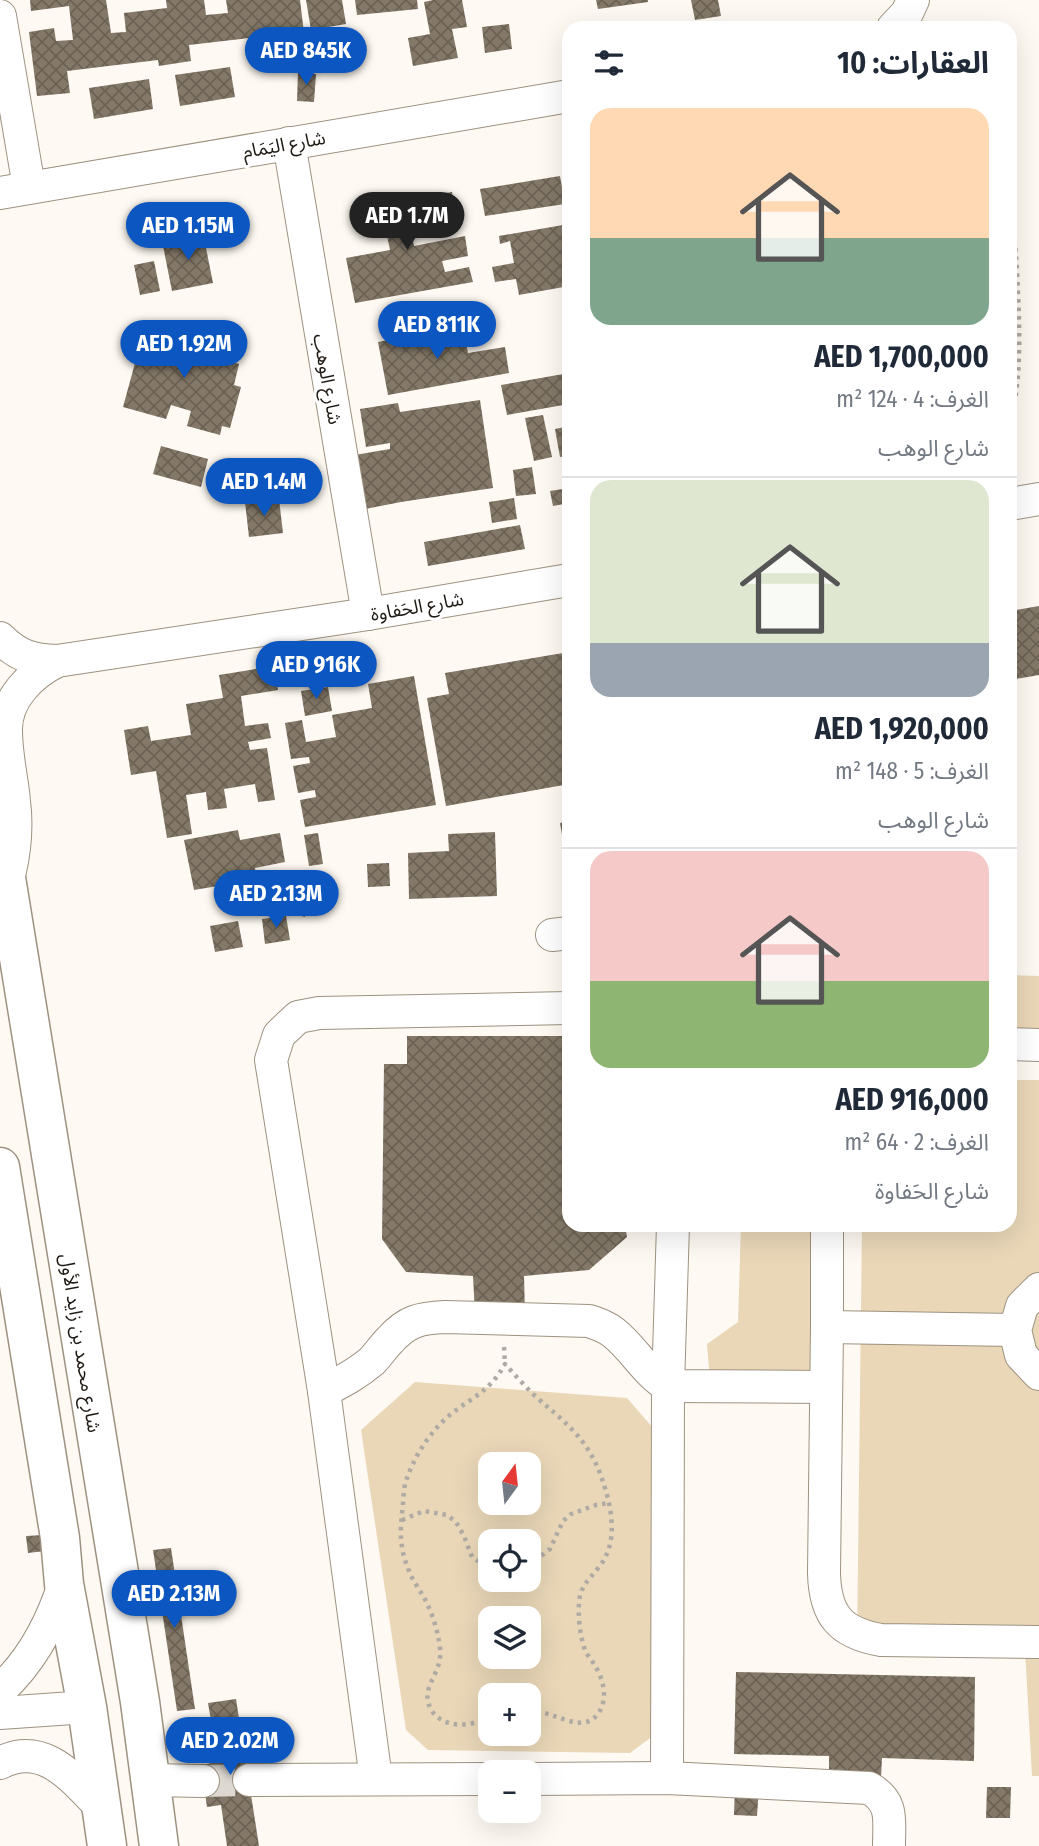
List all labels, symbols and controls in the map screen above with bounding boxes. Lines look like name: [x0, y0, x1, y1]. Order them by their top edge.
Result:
pin: AED 845K: [234, 28, 378, 87]
text: AED 845K: [261, 36, 351, 64]
icon: filters: [590, 44, 628, 82]
text: العقارات: 10: [837, 45, 989, 81]
street label: شارع اليَمَام: [241, 126, 328, 166]
icon: home: [727, 154, 853, 280]
pin: AED 1.7M: [335, 192, 479, 252]
text: AED 1.7M: [365, 201, 449, 229]
pin: AED 1.15M: [108, 202, 268, 262]
text: AED 1.15M: [142, 211, 234, 239]
pin: AED 811K: [365, 302, 509, 361]
text: AED 811K: [394, 310, 480, 338]
pin: AED 1.92M: [104, 320, 264, 380]
text: AED 1.92M: [136, 329, 232, 357]
street label: شارع الوهب: [306, 332, 347, 427]
text: AED 1,700,000: [814, 339, 989, 375]
text: الغرف: 4 · 124 m²: [836, 385, 989, 413]
text: شارع الوهب: [878, 434, 989, 462]
pin: AED 1.4M: [192, 458, 336, 518]
text: AED 1.4M: [222, 467, 306, 495]
icon: home: [727, 526, 853, 652]
street label: شارع الحَفاوة: [369, 587, 466, 628]
pin: AED 916K: [244, 642, 388, 701]
text: AED 916K: [272, 650, 360, 678]
text: AED 1,920,000: [815, 711, 989, 747]
text: الغرف: 5 · 148 m²: [835, 757, 989, 785]
text: شارع الوهب: [878, 806, 989, 834]
pin: AED 2.13M: [196, 870, 356, 930]
text: AED 2.13M: [230, 879, 322, 907]
icon: home: [727, 897, 853, 1023]
text: AED 916,000: [835, 1082, 989, 1118]
text: الغرف: 2 · 64 m²: [845, 1128, 989, 1156]
text: شارع الحَفاوة: [875, 1177, 989, 1205]
street label: شارع محمد بن زايد الأول: [53, 1252, 106, 1435]
north arrow: [478, 1452, 541, 1516]
map controls: [478, 1452, 541, 1823]
button: locate: [478, 1529, 541, 1592]
pin: AED 2.13M: [94, 1570, 254, 1630]
text: AED 2.13M: [128, 1579, 220, 1607]
button: layers: [478, 1606, 541, 1669]
button: +: [478, 1683, 541, 1746]
pin: AED 2.02M: [150, 1718, 310, 1777]
text: AED 2.02M: [181, 1726, 279, 1754]
button: −: [478, 1760, 541, 1823]

